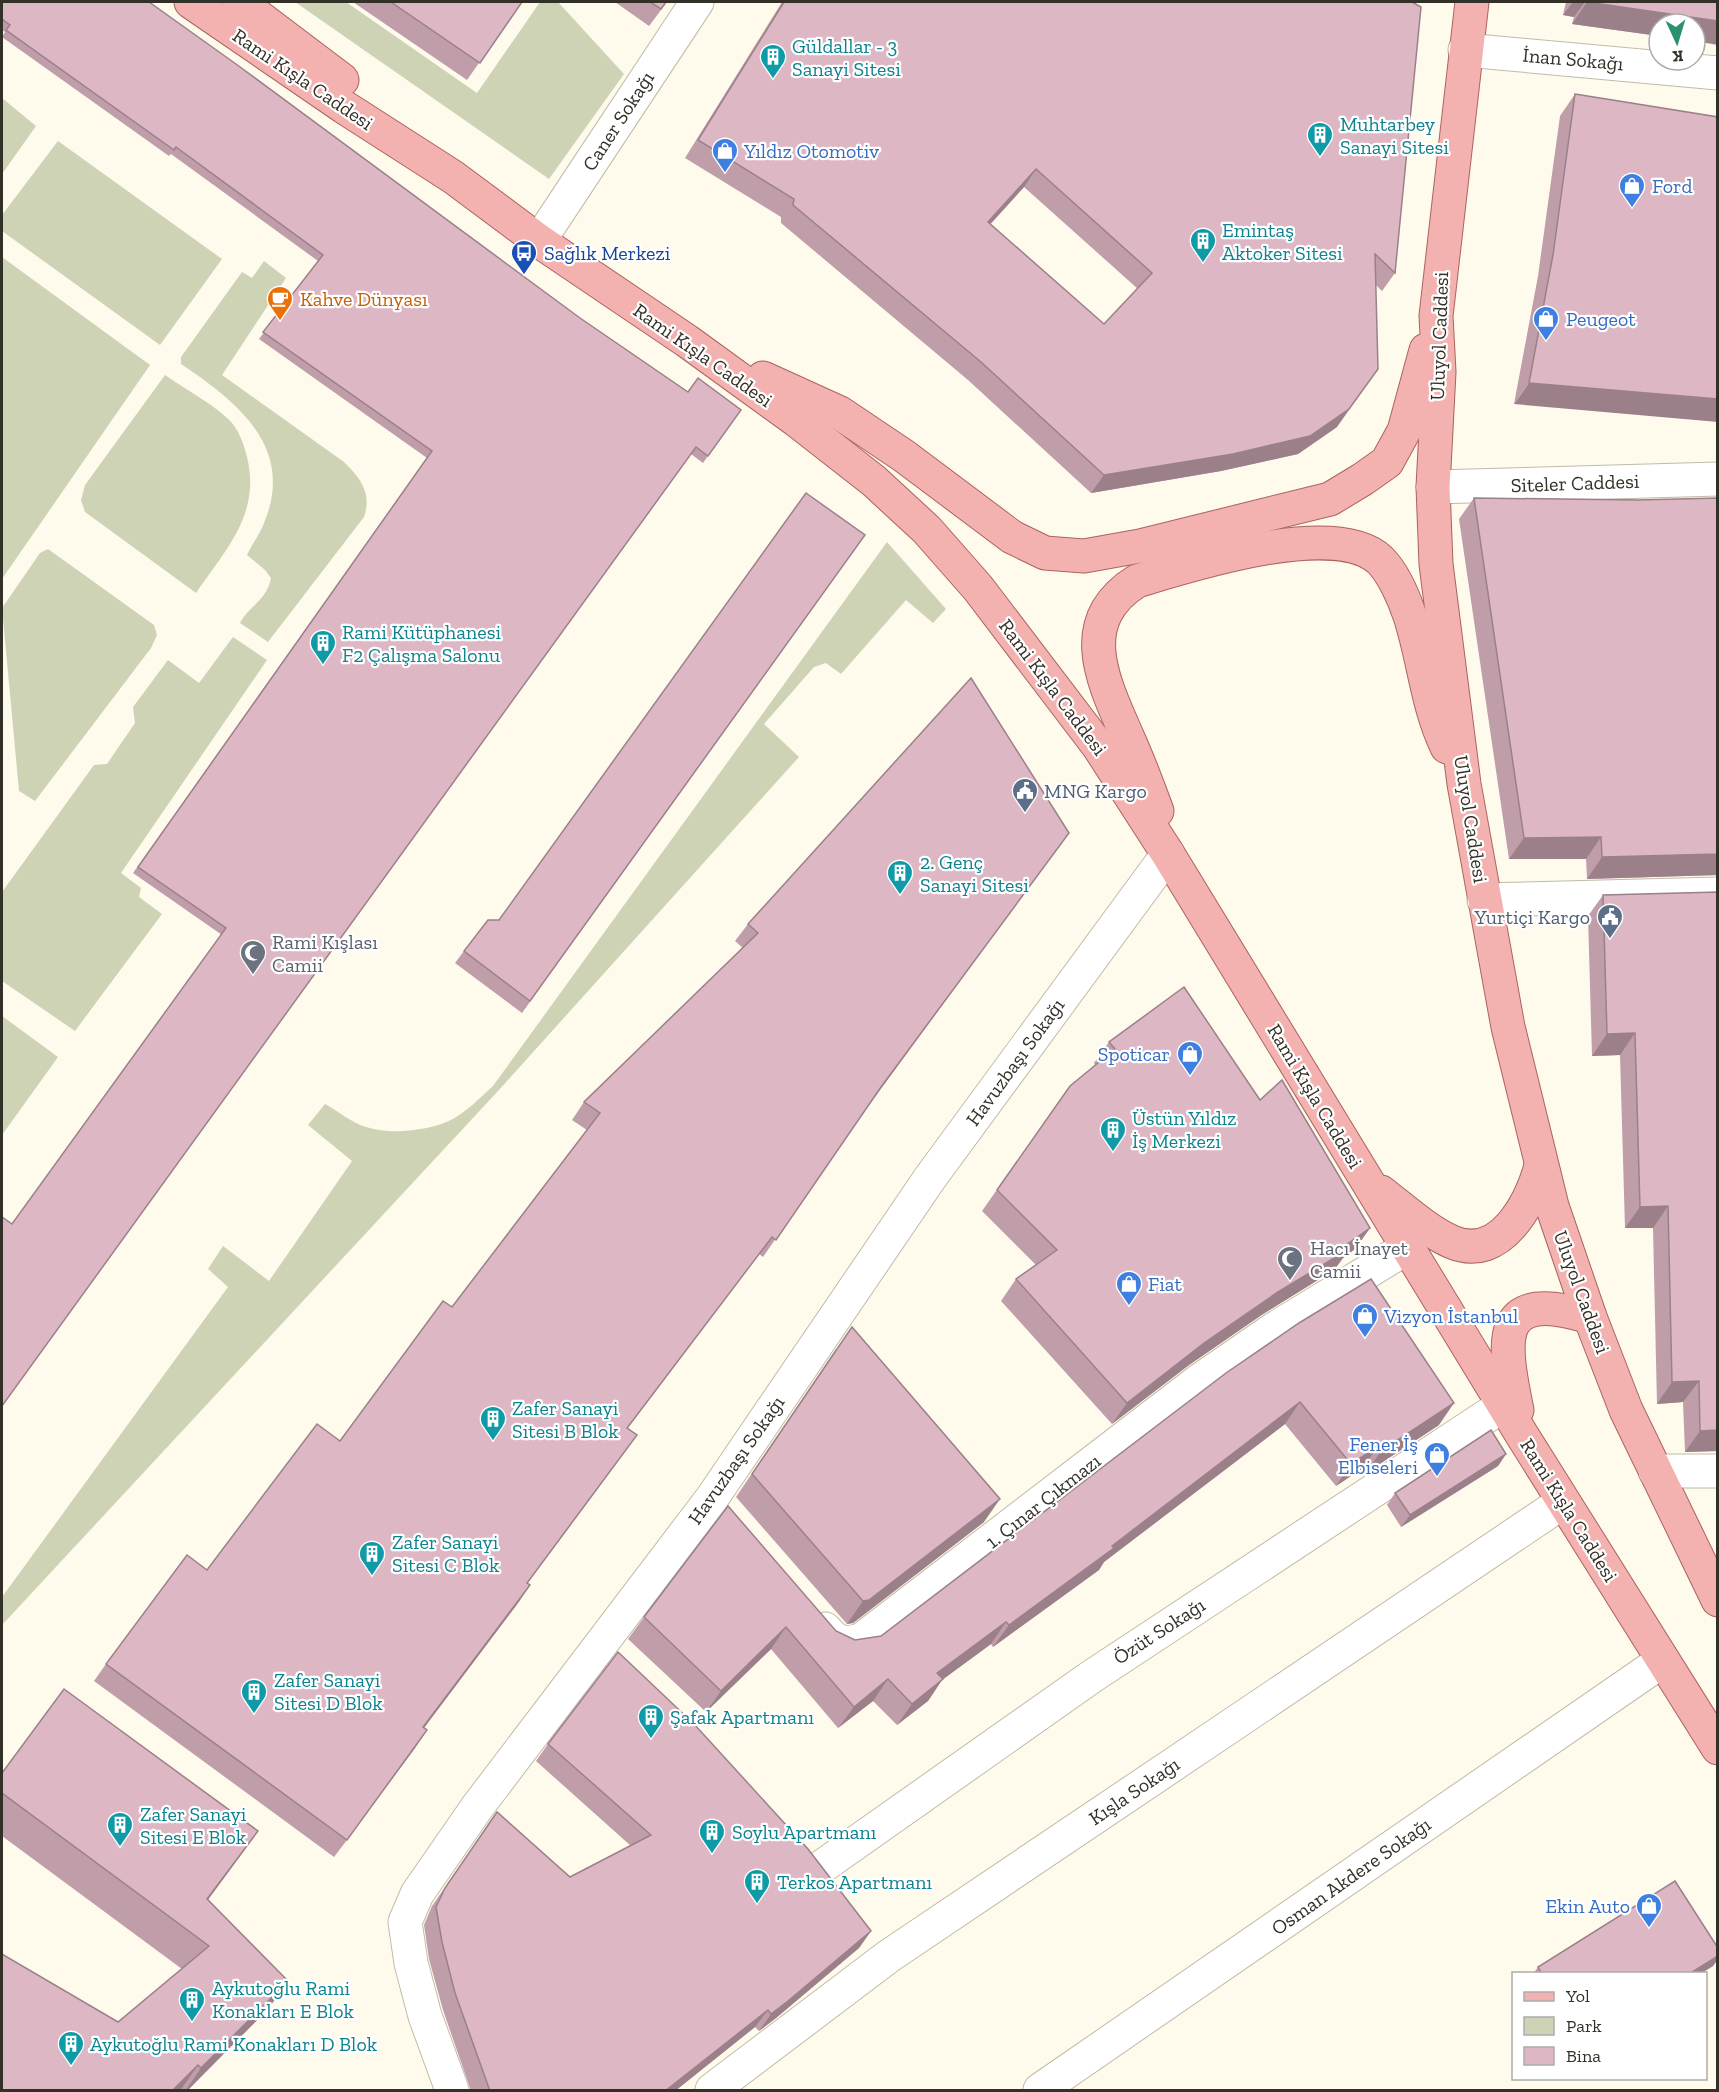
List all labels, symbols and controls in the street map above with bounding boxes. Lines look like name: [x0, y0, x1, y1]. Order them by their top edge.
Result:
north arrow: [1647, 12, 1707, 72]
street label: Rami Kışla Caddesi: [228, 23, 378, 135]
place label: Güldallar - 3 Sanayi Sitesi: [792, 34, 901, 81]
building icon: Güldallar - 3 Sanayi Sitesi: [758, 42, 788, 80]
street label: İnan Sokağı: [1522, 43, 1625, 75]
text: K: [1672, 47, 1684, 66]
street label: Caner Sokağı: [577, 66, 659, 175]
place label: Muhtarbey Sanayi Sitesi: [1340, 112, 1449, 159]
building icon: Muhtarbey Sanayi Sitesi: [1305, 120, 1335, 158]
shop icon: Yıldız Otomotiv: [710, 136, 740, 174]
place label: Yıldız Otomotiv: [743, 139, 879, 163]
shop icon: Ford: [1617, 171, 1647, 209]
place label: Ford: [1652, 174, 1692, 198]
place label: Emintaş Aktoker Sitesi: [1222, 218, 1343, 265]
building icon: Emintaş Aktoker Sitesi: [1188, 226, 1218, 264]
bus stop icon: Sağlık Merkezi: [509, 238, 539, 276]
place label: Sağlık Merkezi: [544, 241, 671, 265]
street label: Uluyol Caddesi: [1425, 271, 1453, 401]
cafe icon: Kahve Dünyası: [265, 284, 295, 322]
place label: Kahve Dünyası: [300, 287, 428, 311]
street label: Rami Kışla Caddesi: [629, 298, 778, 412]
shop icon: Peugeot: [1531, 304, 1561, 342]
place label: Peugeot: [1566, 307, 1636, 331]
street label: Siteler Caddesi: [1510, 469, 1640, 497]
street label: Rami Kışla Caddesi: [994, 614, 1112, 760]
place label: Rami Kütüphanesi F2 Çalışma Salonu: [342, 620, 501, 667]
building icon: Rami Kütüphanesi F2 Çalışma Salonu: [308, 628, 338, 666]
street label: Uluyol Caddesi: [1449, 753, 1493, 885]
public building icon: MNG Kargo: [1010, 776, 1040, 814]
place label: MNG Kargo: [1044, 779, 1147, 803]
place label: 2. Genç Sanayi Sitesi: [920, 850, 1029, 897]
building icon: 2. Genç Sanayi Sitesi: [885, 858, 915, 896]
public building icon: Yurtiçi Kargo: [1595, 902, 1625, 940]
place label: Yurtiçi Kargo: [1474, 905, 1590, 929]
place label: Rami Kışlası Camii: [272, 930, 378, 977]
mosque icon: Rami Kışlası Camii: [238, 938, 268, 976]
street label: Havuzbaşı Sokağı: [961, 993, 1069, 1130]
street label: Rami Kışla Caddesi: [1262, 1019, 1368, 1173]
shop icon: Spoticar: [1175, 1039, 1205, 1077]
place label: Spoticar: [1098, 1042, 1170, 1066]
place label: Üstün Yıldız İş Merkezi: [1132, 1106, 1237, 1153]
building icon: Üstün Yıldız İş Merkezi: [1098, 1115, 1128, 1153]
street label: Uluyol Caddesi: [1549, 1227, 1615, 1357]
place label: Hacı İnayet Camii: [1310, 1236, 1408, 1283]
mosque icon: Hacı İnayet Camii: [1275, 1244, 1305, 1282]
shop icon: Fiat: [1114, 1269, 1144, 1307]
place label: Fiat: [1148, 1272, 1182, 1296]
shop icon: Vizyon İstanbul: [1350, 1301, 1380, 1339]
place label: Vizyon İstanbul: [1383, 1304, 1518, 1328]
street label: Havuzbaşı Sokağı: [683, 1391, 790, 1529]
place label: Zafer Sanayi Sitesi B Blok: [512, 1396, 619, 1443]
building icon: Zafer Sanayi Sitesi B Blok: [478, 1404, 508, 1442]
place label: Fener İş Elbiseleri: [1338, 1432, 1418, 1479]
street label: Rami Kışla Caddesi: [1515, 1434, 1623, 1586]
shop icon: Fener İş Elbiseleri: [1422, 1440, 1452, 1478]
street label: 1. Çınar Çıkmazı: [981, 1448, 1106, 1553]
place label: Zafer Sanayi Sitesi C Blok: [392, 1530, 500, 1577]
building icon: Zafer Sanayi Sitesi C Blok: [357, 1539, 387, 1577]
street label: Özüt Sokağı: [1109, 1592, 1210, 1670]
place label: Zafer Sanayi Sitesi D Blok: [274, 1668, 383, 1715]
building icon: Zafer Sanayi Sitesi D Blok: [239, 1677, 269, 1715]
building icon: Şafak Apartmanı: [636, 1702, 666, 1740]
place label: Şafak Apartmanı: [670, 1705, 814, 1729]
street label: Kışla Sokağı: [1084, 1752, 1184, 1830]
place label: Zafer Sanayi Sitesi E Blok: [140, 1802, 247, 1849]
building icon: Zafer Sanayi Sitesi E Blok: [105, 1810, 135, 1848]
street label: Osman Akdere Sokağı: [1267, 1812, 1436, 1940]
building icon: Soylu Apartmanı: [697, 1817, 727, 1855]
place label: Soylu Apartmanı: [732, 1820, 877, 1844]
building icon: Terkos Apartmanı: [742, 1867, 772, 1905]
place label: Terkos Apartmanı: [777, 1870, 933, 1894]
shop icon: Ekin Auto: [1634, 1891, 1664, 1929]
place label: Ekin Auto: [1545, 1894, 1630, 1918]
legend: [1512, 1972, 1707, 2080]
place label: Aykutoğlu Rami Konakları E Blok: [212, 1976, 355, 2023]
building icon: Aykutoğlu Rami Konakları E Blok: [177, 1985, 207, 2023]
text: Yol: [1565, 1985, 1590, 2007]
text: Park: [1566, 2015, 1602, 2037]
building icon: Aykutoğlu Rami Konakları D Blok: [56, 2029, 86, 2067]
place label: Aykutoğlu Rami Konakları D Blok: [90, 2032, 378, 2056]
text: Bina: [1566, 2045, 1601, 2067]

